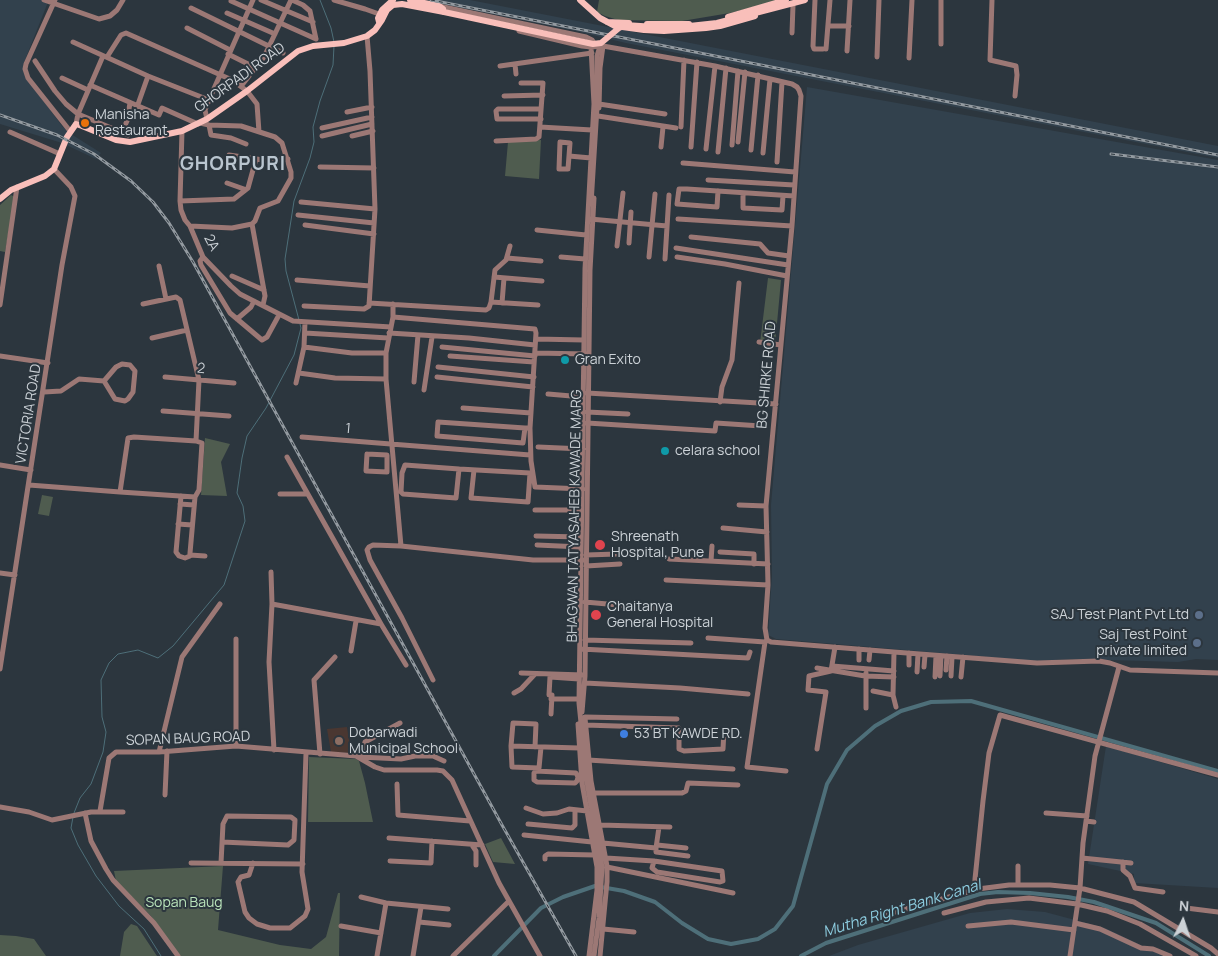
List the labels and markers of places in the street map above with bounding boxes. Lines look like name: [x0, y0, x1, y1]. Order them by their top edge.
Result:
place label: Manisha Restaurant: [95, 107, 168, 140]
marker: Manisha Restaurant: [79, 117, 91, 129]
place label: Gran Exito: [575, 352, 641, 368]
marker: Gran Exito: [559, 354, 571, 366]
place label: celara school: [675, 443, 760, 459]
marker: celara school: [659, 445, 671, 457]
place label: Shreenath Hospital, Pune: [611, 529, 704, 562]
marker: Shreenath Hospital, Pune: [593, 538, 607, 552]
place label: Chaitanya General Hospital: [607, 599, 713, 632]
place label: SAJ Test Plant Pvt Ltd: [1050, 607, 1189, 623]
marker: Chaitanya General Hospital: [589, 608, 603, 622]
marker: SAJ Test Plant Pvt Ltd: [1193, 609, 1205, 621]
place label: Saj Test Point private limited: [1096, 627, 1187, 660]
marker: Saj Test Point private limited: [1191, 637, 1203, 649]
place label: Dobarwadi Municipal School: [349, 725, 458, 758]
place label: 53 BT KAWDE RD.: [634, 726, 743, 742]
marker: 53 BT KAWDE RD.: [618, 728, 630, 740]
marker: Dobarwadi Municipal School: [333, 735, 345, 747]

